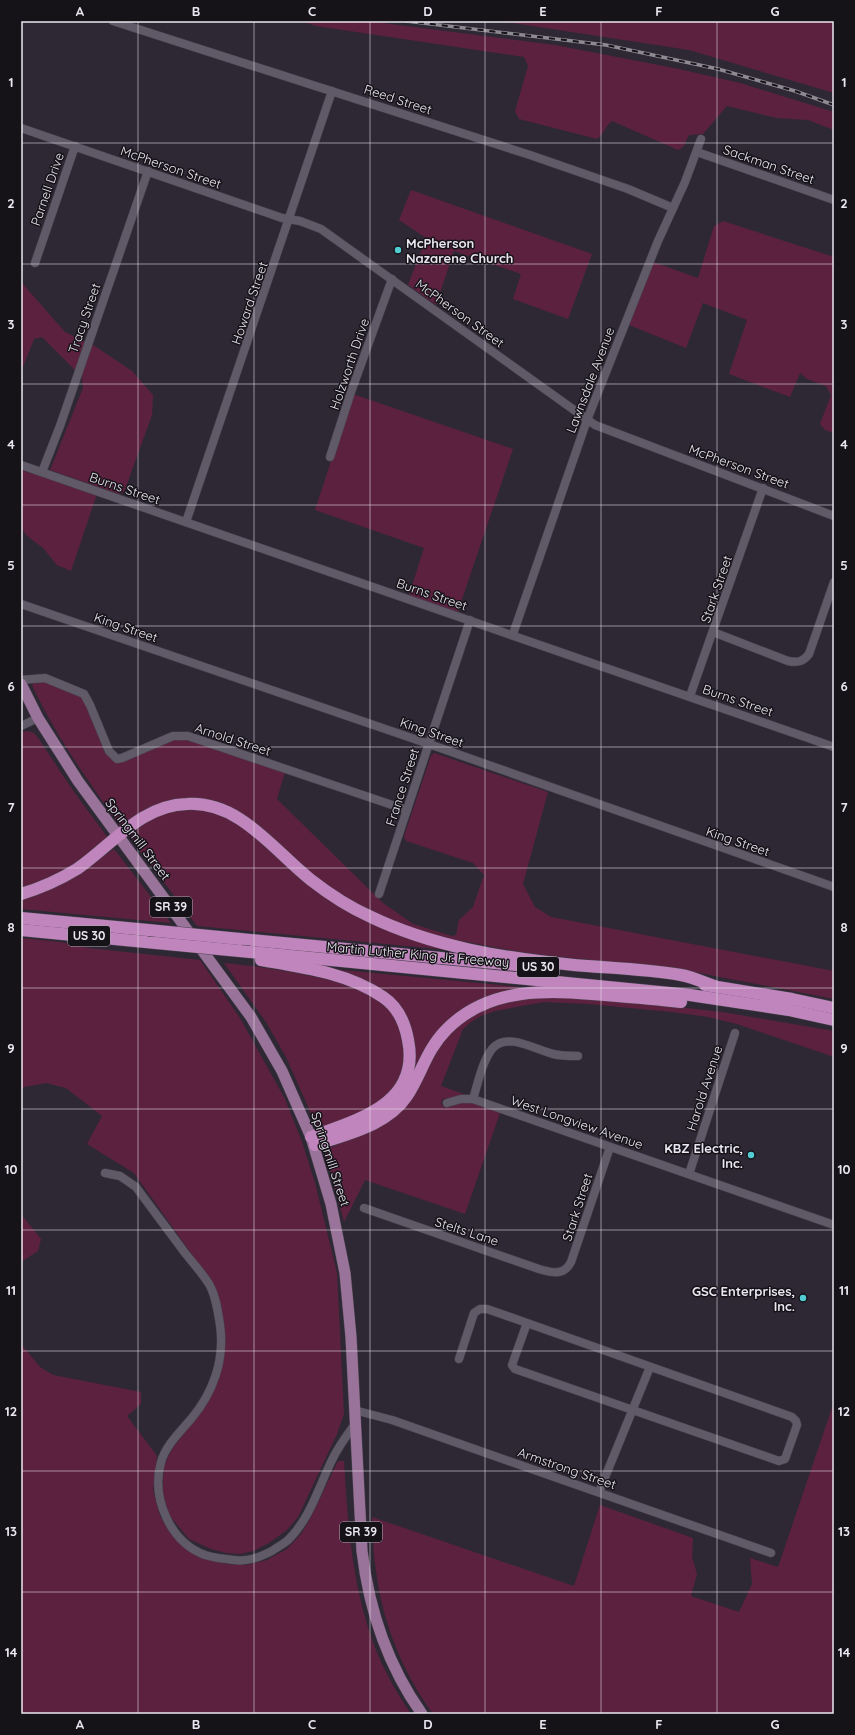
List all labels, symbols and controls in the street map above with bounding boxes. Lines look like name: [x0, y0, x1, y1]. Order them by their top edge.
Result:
text: A: [76, 3, 85, 19]
text: B: [192, 3, 200, 19]
text: C: [308, 3, 316, 19]
text: D: [423, 3, 433, 19]
text: E: [539, 3, 547, 19]
text: F: [655, 3, 663, 19]
text: G: [770, 3, 780, 19]
text: 1: [8, 74, 14, 90]
text: 1: [841, 74, 847, 90]
street label: Reed Street: [362, 81, 434, 117]
street label: Sackman Street: [721, 141, 817, 187]
street label: McPherson Street: [119, 142, 223, 192]
street label: Parnell Drive: [27, 150, 67, 228]
text: 2: [7, 195, 15, 211]
text: 2: [840, 195, 848, 211]
place label: McPherson Nazarene Church: [406, 235, 513, 266]
marker: McPherson Nazarene Church: [393, 245, 403, 255]
street label: Howard Street: [227, 259, 271, 347]
street label: McPherson Street: [413, 276, 507, 350]
street label: Tracy Street: [65, 281, 103, 355]
text: 3: [8, 316, 15, 332]
street label: Holzworth Drive: [326, 316, 372, 412]
text: 3: [841, 316, 848, 332]
street label: Lawnsdale Avenue: [562, 325, 618, 435]
text: 4: [7, 436, 15, 452]
text: 4: [840, 436, 848, 452]
street label: McPherson Street: [687, 440, 791, 492]
street label: Burns Street: [88, 468, 162, 508]
street label: Stark Street: [697, 553, 735, 625]
text: 5: [7, 557, 15, 573]
text: 5: [840, 557, 848, 573]
street label: Burns Street: [395, 574, 469, 614]
street label: King Street: [92, 609, 160, 645]
text: 6: [7, 678, 15, 694]
text: 6: [840, 678, 848, 694]
street label: Burns Street: [701, 680, 775, 720]
street label: King Street: [398, 714, 466, 750]
street label: Arnold Street: [193, 719, 273, 759]
street label: France Street: [382, 746, 422, 828]
street label: Springmill Street: [102, 795, 174, 883]
text: 7: [7, 799, 15, 815]
text: 7: [840, 799, 848, 815]
street label: King Street: [704, 823, 772, 859]
road number: SR 39: [150, 897, 192, 917]
text: 8: [7, 919, 15, 935]
text: 8: [840, 919, 848, 935]
road number: US 30: [68, 926, 110, 946]
street label: Martin Luther King Jr. Freeway: [326, 938, 510, 970]
road number: US 30: [517, 957, 559, 977]
text: 9: [7, 1040, 15, 1056]
text: 9: [840, 1040, 848, 1056]
street label: Harold Avenue: [683, 1043, 725, 1133]
street label: West Longview Avenue: [509, 1092, 645, 1152]
street label: Springmill Street: [308, 1110, 354, 1208]
place label: KBZ Electric, Inc.: [664, 1140, 743, 1171]
marker: KBZ Electric, Inc.: [746, 1150, 756, 1160]
text: 10: [4, 1161, 18, 1177]
text: 10: [837, 1161, 851, 1177]
street label: Stark Street: [558, 1171, 596, 1243]
street label: Stelts Lane: [433, 1213, 501, 1249]
text: 11: [6, 1282, 16, 1298]
text: 11: [839, 1282, 849, 1298]
place label: GSC Enterprises, Inc.: [692, 1283, 795, 1314]
marker: GSC Enterprises, Inc.: [798, 1293, 808, 1303]
text: 12: [5, 1403, 17, 1419]
text: 12: [838, 1403, 850, 1419]
street label: Armstrong Street: [516, 1444, 618, 1492]
road number: SR 39: [340, 1522, 382, 1542]
text: 13: [5, 1523, 17, 1539]
text: 13: [838, 1523, 850, 1539]
text: 14: [5, 1644, 18, 1660]
text: 14: [838, 1644, 851, 1660]
text: A: [76, 1716, 85, 1732]
text: B: [192, 1716, 200, 1732]
text: C: [308, 1716, 316, 1732]
text: D: [423, 1716, 433, 1732]
text: E: [539, 1716, 547, 1732]
text: F: [655, 1716, 663, 1732]
text: G: [770, 1716, 780, 1732]

